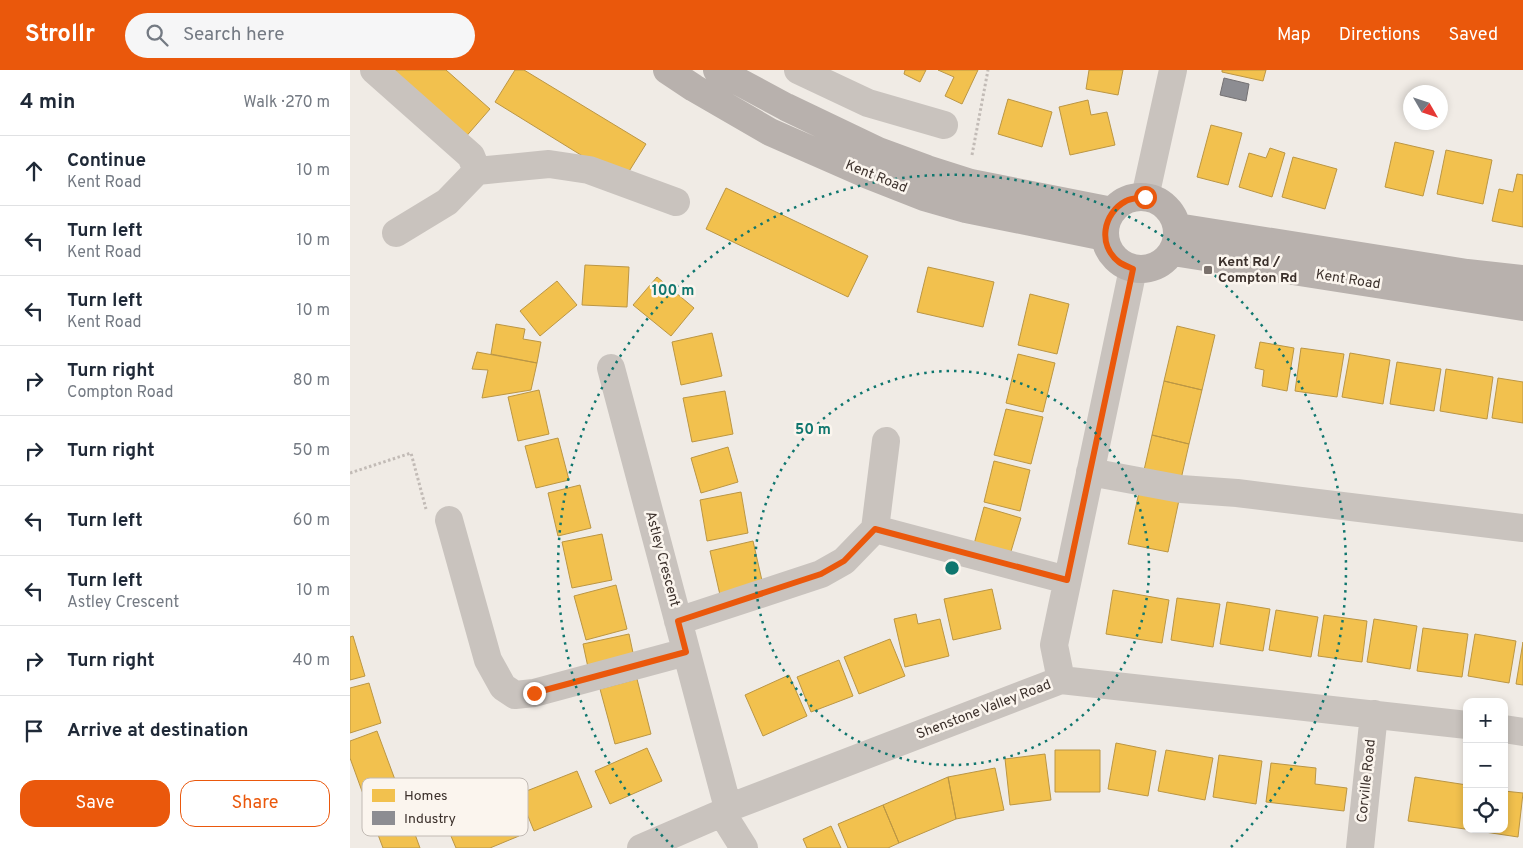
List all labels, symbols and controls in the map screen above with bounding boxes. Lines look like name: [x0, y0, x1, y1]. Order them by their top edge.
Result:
search box: [125, 13, 475, 58]
text: Strollr: [25, 20, 95, 50]
icon: search: [143, 21, 171, 49]
text: Search here: [183, 23, 284, 47]
text: Map: [1277, 24, 1311, 47]
text: Directions: [1339, 24, 1421, 47]
text: Saved: [1449, 24, 1498, 47]
north arrow: [1403, 85, 1448, 130]
text: 4 min: [20, 89, 76, 116]
text: Walk · 270 m: [243, 93, 330, 113]
text: Continue: [67, 149, 146, 173]
icon: ahead: [20, 157, 48, 185]
street label: Kent Road: [843, 157, 909, 197]
text: 10 m: [296, 161, 330, 181]
text: Kent Road: [67, 173, 142, 193]
route start: [1134, 186, 1157, 209]
text: Turn left: [67, 219, 143, 243]
icon: left: [20, 227, 48, 255]
text: 10 m: [296, 231, 330, 251]
text: Kent Road: [67, 243, 142, 263]
place label: Kent Rd / Compton Rd: [1218, 254, 1297, 287]
marker: Kent Rd / Compton Rd: [1202, 264, 1214, 276]
street label: Kent Road: [1314, 267, 1382, 293]
text: 100 m: [652, 282, 694, 301]
text: Turn left: [67, 289, 143, 313]
icon: left: [20, 297, 48, 325]
text: 10 m: [296, 301, 330, 321]
text: Kent Road: [67, 313, 142, 333]
text: Turn right: [67, 359, 155, 383]
icon: right: [20, 367, 48, 395]
text: 80 m: [293, 371, 330, 391]
text: Compton Road: [67, 383, 173, 403]
text: 50 m: [795, 421, 831, 440]
icon: right: [20, 437, 48, 465]
text: Turn right: [67, 439, 155, 463]
text: 50 m: [293, 441, 330, 461]
icon: left: [20, 507, 48, 535]
text: Turn left: [67, 509, 143, 533]
street label: Astley Crescent: [641, 509, 683, 609]
text: 60 m: [293, 511, 330, 531]
centre of rings: [943, 559, 961, 577]
text: Turn left: [67, 569, 143, 593]
icon: left: [20, 577, 48, 605]
text: 10 m: [296, 581, 330, 601]
text: Astley Crescent: [67, 593, 179, 613]
icon: right: [20, 647, 48, 675]
text: Turn right: [67, 649, 155, 673]
text: 40 m: [292, 651, 330, 671]
street label: Shenstone Valley Road: [914, 676, 1054, 744]
route end: [523, 682, 546, 705]
map controls: [1463, 698, 1508, 833]
button: +: [1463, 698, 1508, 743]
icon: arrive: [20, 717, 48, 745]
text: Arrive at destination: [67, 719, 248, 743]
street label: Corville Road: [1354, 738, 1380, 824]
button: −: [1463, 743, 1508, 788]
legend: [362, 778, 528, 836]
button: Save: [20, 780, 170, 827]
button: Share: [180, 780, 330, 827]
text: Homes: [404, 788, 448, 805]
button: locate: [1463, 788, 1508, 833]
text: Industry: [404, 811, 456, 828]

